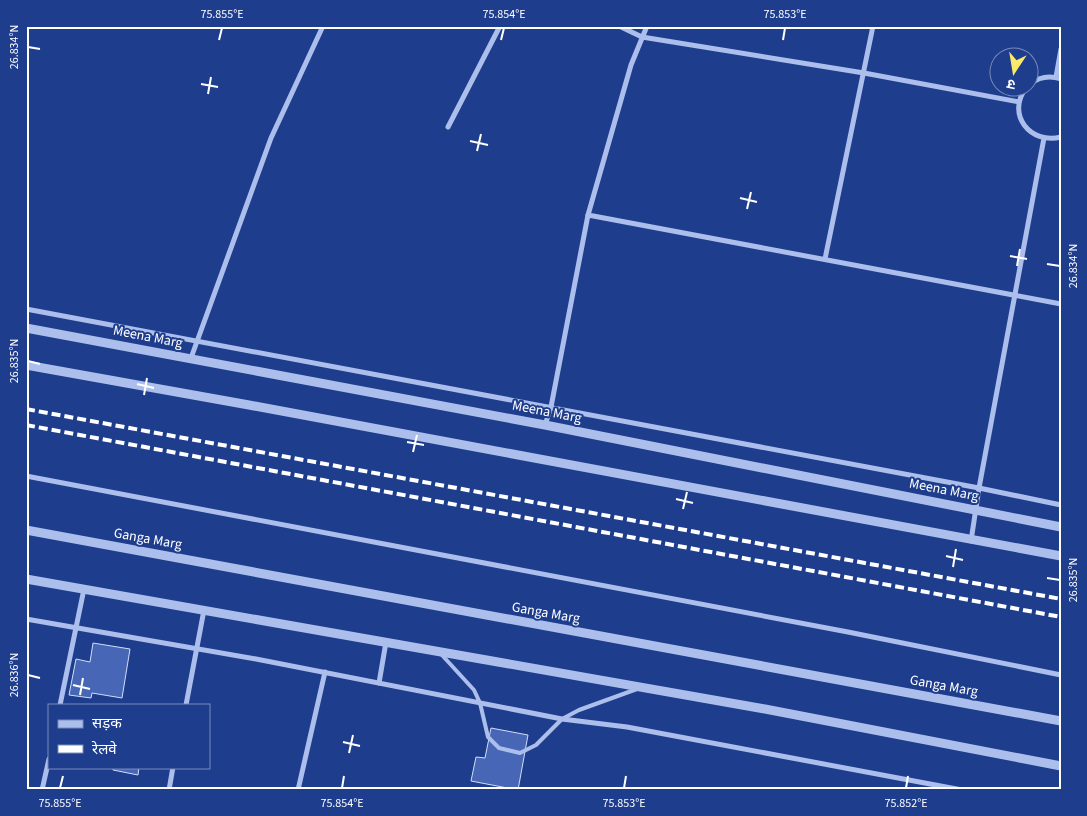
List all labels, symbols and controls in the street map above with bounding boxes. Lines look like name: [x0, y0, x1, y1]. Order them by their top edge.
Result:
text: 75.855°E: [200, 6, 244, 23]
text: 75.854°E: [482, 6, 526, 23]
text: 75.853°E: [763, 6, 807, 23]
text: 26.834°N: [6, 25, 23, 69]
north arrow: [990, 48, 1040, 98]
text: उ: [1005, 73, 1018, 94]
text: 26.834°N: [1065, 244, 1082, 288]
street label: Meena Marg: [111, 320, 184, 354]
text: 26.835°N: [6, 339, 23, 383]
street label: Meena Marg: [510, 395, 583, 429]
street label: Meena Marg: [907, 473, 980, 507]
street label: Ganga Marg: [112, 523, 184, 555]
text: 26.835°N: [1065, 558, 1082, 602]
street label: Ganga Marg: [510, 597, 582, 629]
text: 26.836°N: [6, 653, 23, 697]
street label: Ganga Marg: [908, 670, 980, 702]
legend: [48, 704, 210, 768]
text: सड़क: [92, 713, 122, 734]
text: रेलवे: [91, 739, 117, 760]
text: 75.855°E: [38, 795, 82, 812]
text: 75.854°E: [320, 795, 364, 812]
text: 75.853°E: [602, 795, 646, 812]
text: 75.852°E: [884, 795, 928, 812]

